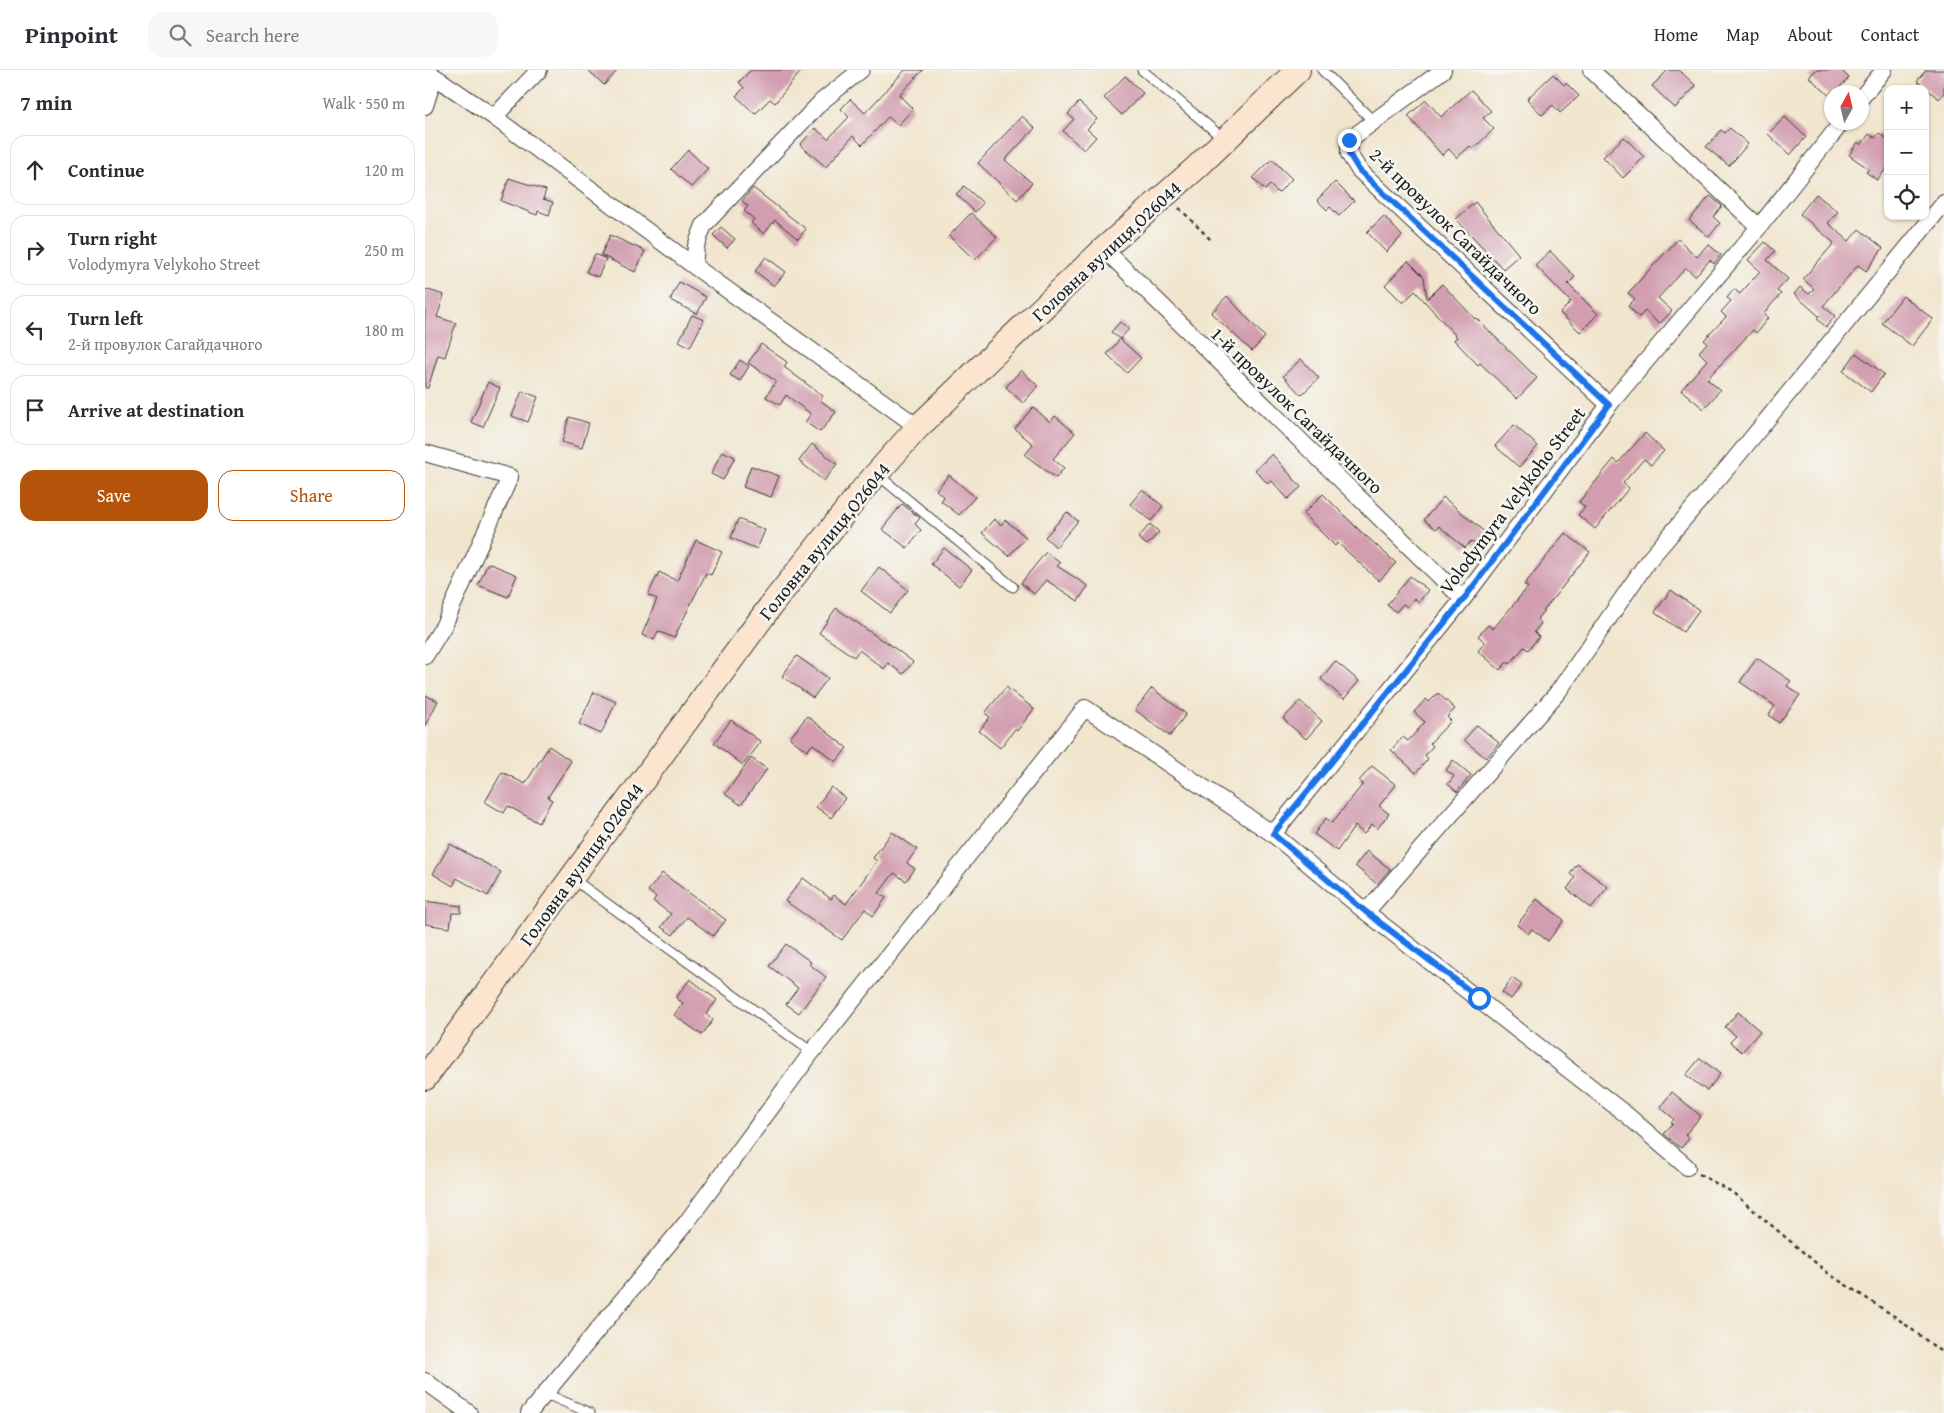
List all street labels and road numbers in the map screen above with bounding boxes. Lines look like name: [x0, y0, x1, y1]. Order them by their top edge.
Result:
street label: 2-й провулок Сагайдачного: [1363, 141, 1549, 321]
street label: Головна вулиця,О26044: [1025, 174, 1187, 328]
street label: 1-й провулок Сагайдачного: [1204, 320, 1390, 500]
street label: Volodymyra Velykoho Street: [1432, 400, 1592, 599]
street label: Головна вулиця,О26044: [752, 456, 896, 626]
street label: Головна вулиця,О26044: [512, 777, 650, 951]

